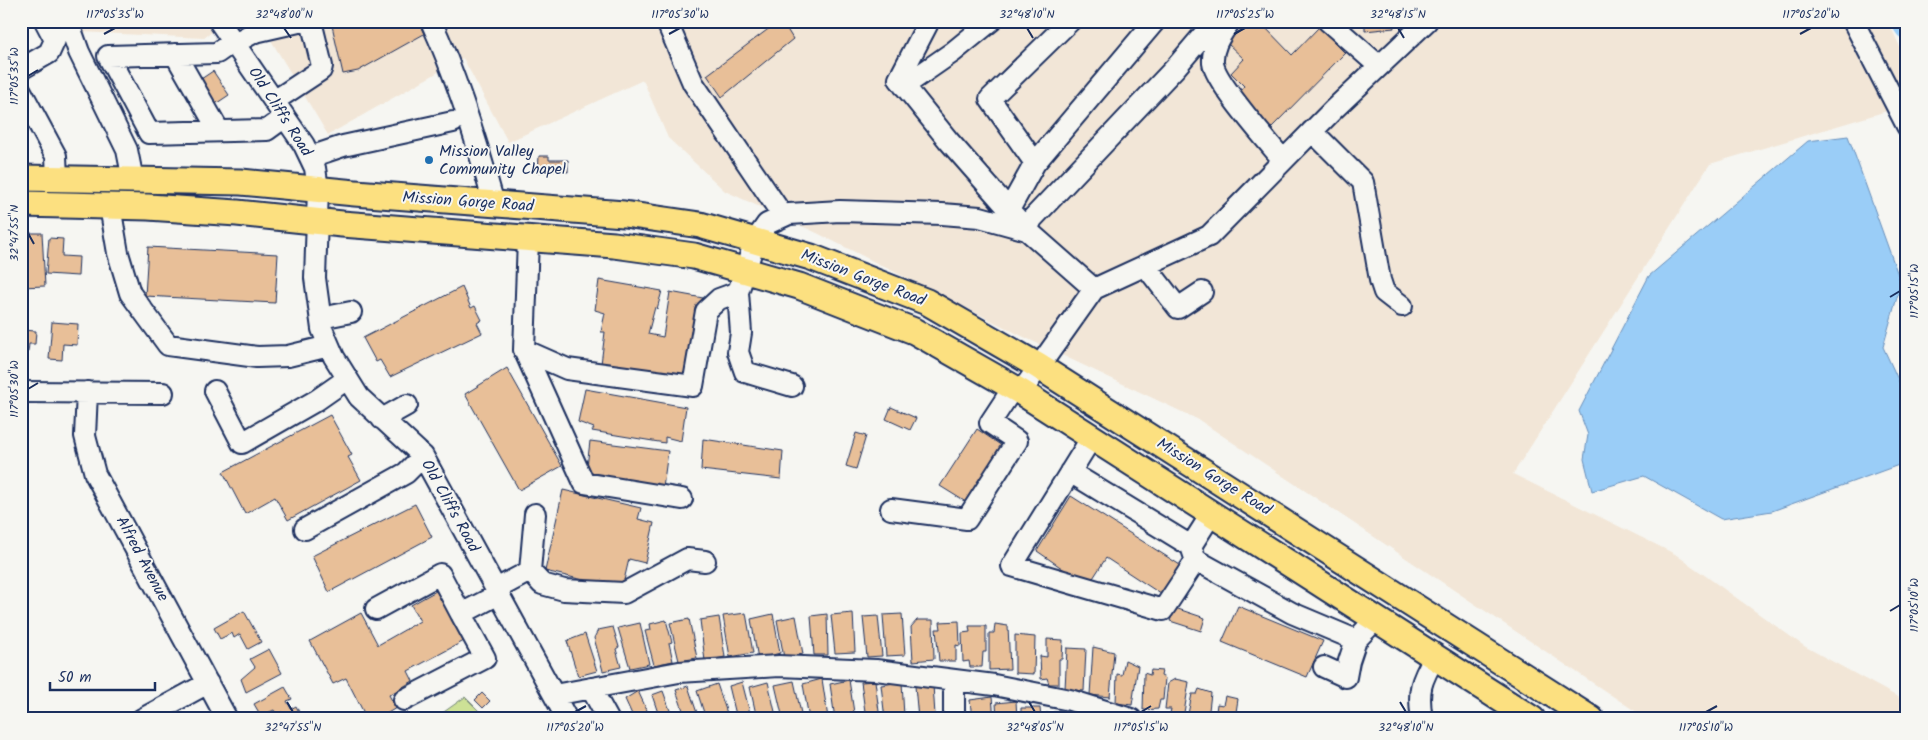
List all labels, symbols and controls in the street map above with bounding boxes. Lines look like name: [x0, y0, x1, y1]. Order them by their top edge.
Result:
text: 117°05'35"W: [86, 5, 144, 24]
text: 32°48'00"N: [255, 5, 313, 24]
text: 117°05'30"W: [651, 5, 709, 24]
text: 32°48'10"N: [999, 5, 1055, 24]
text: 117°05'25"W: [1216, 5, 1274, 24]
text: 32°48'15"N: [1370, 5, 1426, 24]
text: 117°05'20"W: [1782, 5, 1840, 24]
text: 117°05'35"W: [5, 47, 24, 105]
street label: Old Cliffs Road: [242, 62, 319, 163]
place label: Mission Valley Community Chapel: [439, 139, 566, 182]
marker: Mission Valley Community Chapel: [423, 154, 435, 166]
street label: Mission Gorge Road: [401, 185, 536, 219]
text: 32°47'55"N: [5, 205, 24, 261]
street label: Mission Gorge Road: [797, 243, 930, 314]
text: 117°05'15"W: [1905, 264, 1924, 318]
text: 117°05'30"W: [5, 360, 24, 418]
street label: Mission Gorge Road: [1152, 432, 1277, 523]
street label: Old Cliffs Road: [414, 455, 486, 558]
street label: Alfred Avenue: [109, 512, 175, 606]
text: 117°05'10"W: [1905, 578, 1924, 632]
scale bar: [50, 660, 155, 692]
text: 50 m: [58, 666, 92, 690]
text: 32°47'55"N: [265, 718, 321, 737]
text: 117°05'20"W: [546, 718, 604, 737]
text: 32°48'05"N: [1006, 718, 1064, 737]
text: 117°05'15"W: [1114, 718, 1168, 737]
text: 32°48'10"N: [1378, 718, 1434, 737]
text: 117°05'10"W: [1679, 718, 1733, 737]

